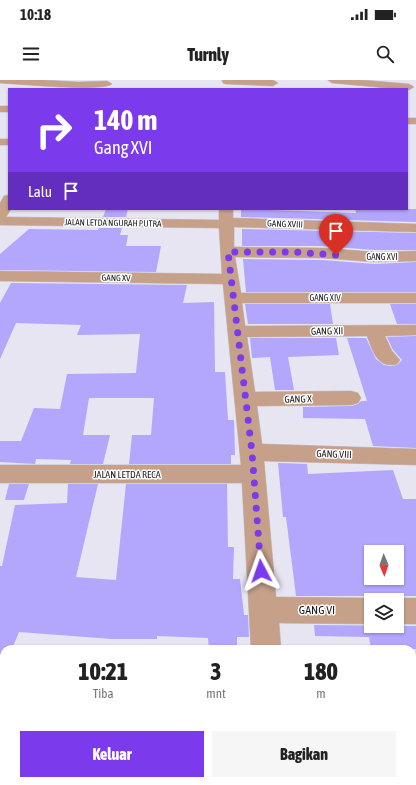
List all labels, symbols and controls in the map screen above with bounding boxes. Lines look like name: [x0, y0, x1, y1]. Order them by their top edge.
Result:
text: 10:18: [20, 6, 51, 23]
icon: menu: [20, 43, 42, 65]
icon: search: [374, 43, 396, 65]
text: Turnly: [187, 44, 229, 65]
icon: right: [28, 104, 80, 156]
text: 140 m: [94, 104, 157, 136]
text: Gang XVI: [94, 137, 152, 158]
icon: arrive: [60, 180, 82, 202]
text: Lalu: [28, 183, 52, 200]
pin: [319, 214, 353, 255]
street label: JALAN LETDA NGURAH PUTRA: [64, 217, 162, 229]
street label: GANG XVIII: [267, 218, 303, 230]
icon: arrive: [325, 220, 347, 242]
street label: GANG XVI: [366, 252, 398, 262]
street label: GANG XV: [101, 273, 131, 283]
street label: GANG XIV: [309, 293, 341, 303]
street label: GANG XII: [311, 325, 343, 337]
street label: GANG X: [284, 393, 312, 405]
street label: GANG VIII: [316, 448, 352, 460]
street label: JALAN LETDA RECA: [93, 469, 161, 480]
north arrow: [364, 545, 404, 585]
map controls: [364, 545, 404, 633]
position arrow: [240, 550, 282, 592]
button: layers: [364, 593, 404, 633]
street label: GANG VI: [299, 603, 335, 617]
text: 10:21: [78, 658, 128, 685]
text: 3: [210, 658, 222, 685]
text: 180: [304, 658, 338, 685]
text: Tiba: [93, 686, 113, 701]
text: mnt: [206, 686, 226, 701]
text: m: [316, 686, 326, 701]
button: Keluar: [20, 731, 204, 777]
button: Bagikan: [212, 731, 396, 777]

